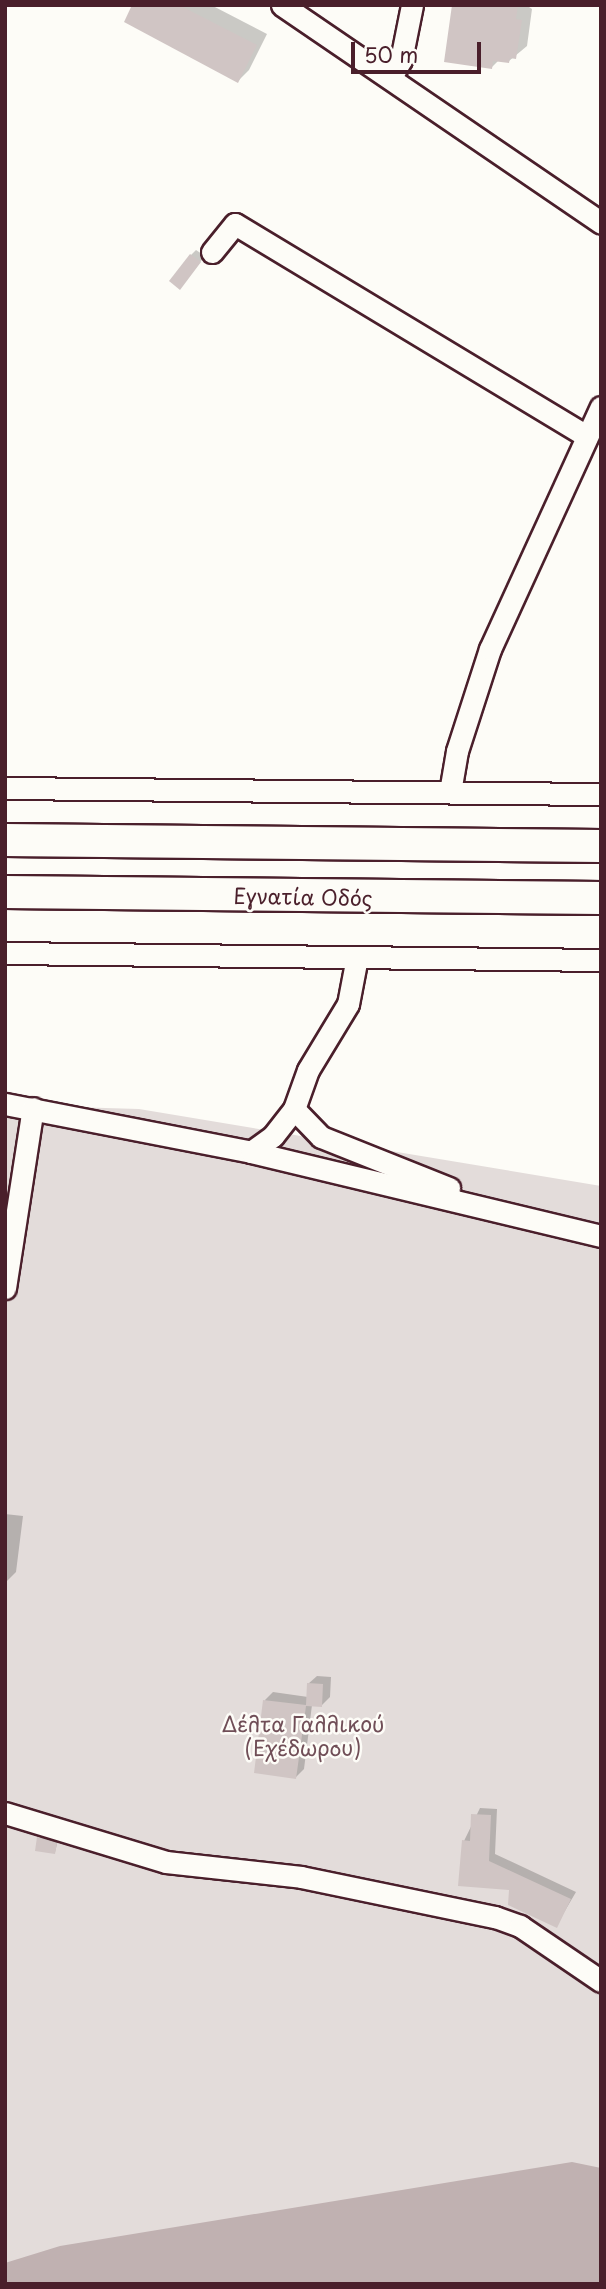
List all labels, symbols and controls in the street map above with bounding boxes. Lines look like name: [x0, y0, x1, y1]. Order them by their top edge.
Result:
scale bar: [354, 28, 484, 72]
text: 50 m: [364, 38, 418, 70]
street label: Εγνατία Οδός: [234, 882, 372, 910]
park label: Δέλτα Γαλλικού (Εχέδωρου): [221, 1710, 385, 1760]

